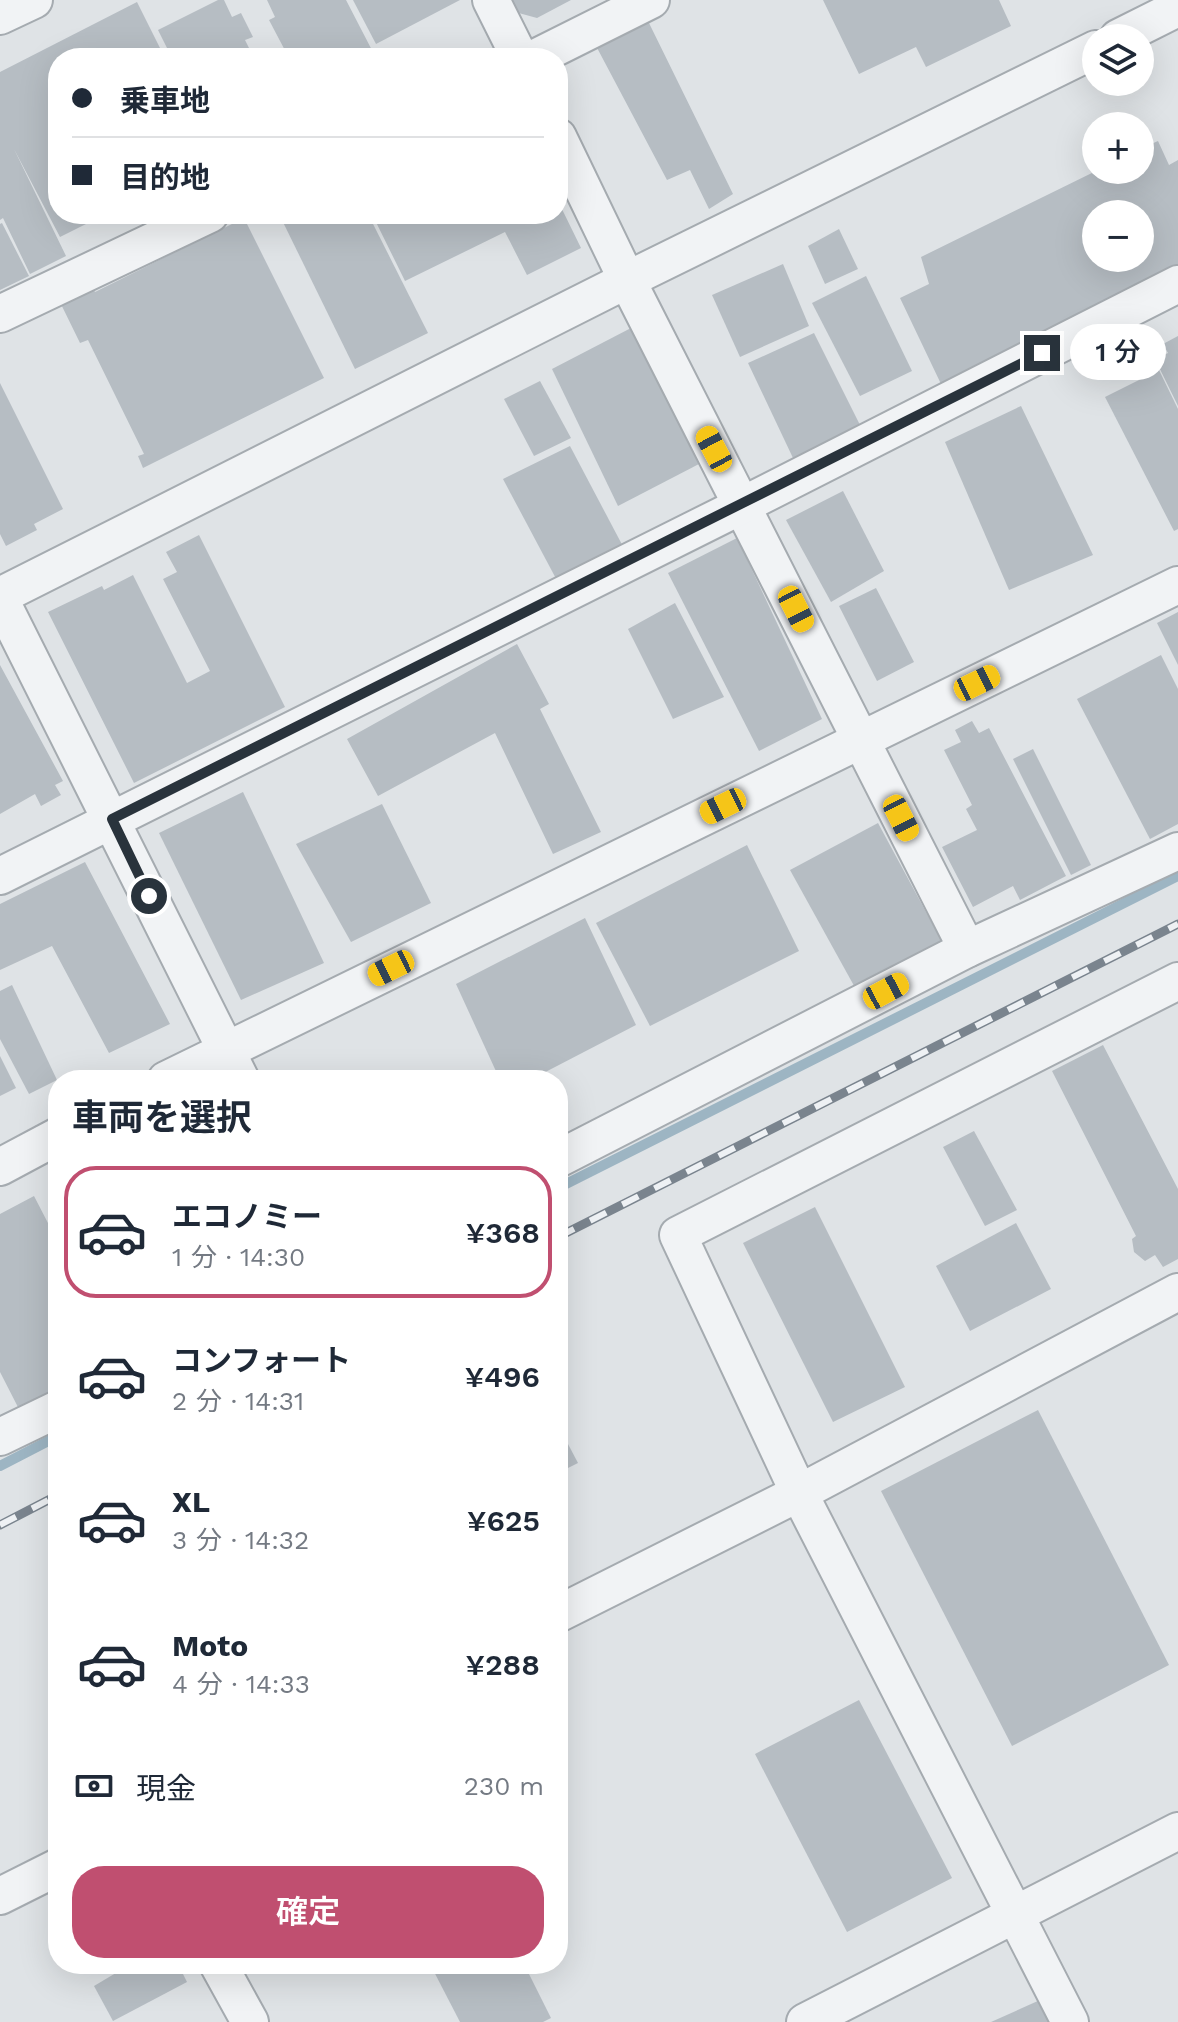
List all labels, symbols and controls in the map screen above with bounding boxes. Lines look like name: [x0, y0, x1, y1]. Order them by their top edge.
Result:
map controls: [1082, 24, 1154, 272]
button: layers: [1082, 24, 1154, 96]
text: 乗車地: [120, 83, 210, 118]
button: +: [1082, 112, 1154, 184]
text: 目的地: [120, 160, 210, 195]
button: −: [1082, 200, 1154, 272]
callout: 1 分: [1070, 325, 1166, 381]
route end: [1024, 335, 1060, 371]
text: 1 分: [1096, 337, 1140, 367]
car: [692, 422, 736, 476]
car: [774, 582, 818, 636]
car: [950, 662, 1004, 704]
car: [696, 785, 750, 827]
car: [879, 791, 923, 845]
route start: [131, 878, 167, 914]
car: [364, 947, 418, 989]
car: [859, 969, 913, 1013]
text: 車両を選択: [72, 1097, 252, 1139]
icon: car: [76, 1196, 148, 1268]
text: エコノミー: [172, 1199, 322, 1234]
text: ¥368: [466, 1215, 540, 1250]
text: 1 分 · 14:30: [172, 1242, 305, 1272]
icon: car: [76, 1340, 148, 1412]
text: コンフォート: [172, 1343, 351, 1378]
text: ¥496: [465, 1359, 540, 1394]
text: 2 分 · 14:31: [172, 1386, 304, 1416]
icon: car: [76, 1484, 148, 1556]
text: XL: [172, 1484, 210, 1519]
text: ¥625: [467, 1503, 540, 1538]
text: 3 分 · 14:32: [172, 1525, 309, 1555]
icon: car: [76, 1628, 148, 1700]
text: Moto: [172, 1628, 248, 1663]
text: ¥288: [465, 1647, 540, 1682]
text: 4 分 · 14:33: [172, 1669, 310, 1699]
icon: cash: [72, 1764, 116, 1808]
text: 現金: [136, 1771, 196, 1806]
text: 230 m: [464, 1771, 544, 1801]
button: 確定: [72, 1866, 544, 1958]

